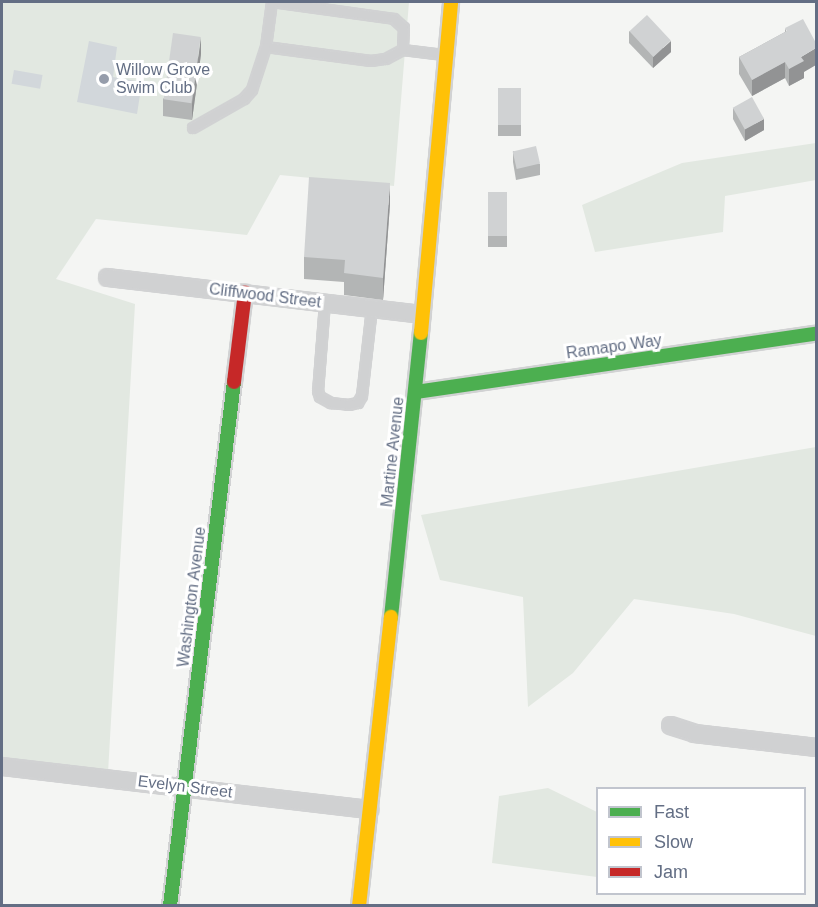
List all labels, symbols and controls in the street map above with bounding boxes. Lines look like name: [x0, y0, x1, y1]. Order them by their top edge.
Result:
place label: Willow Grove Swim Club: [116, 60, 210, 98]
marker: Willow Grove Swim Club: [97, 72, 111, 86]
street label: Cliffwood Street: [208, 280, 322, 312]
street label: Ramapo Way: [565, 331, 663, 363]
street label: Martine Avenue: [378, 395, 408, 509]
street label: Washington Avenue: [174, 525, 210, 669]
street label: Evelyn Street: [137, 772, 233, 802]
legend: [596, 787, 806, 895]
text: Fast: [654, 802, 689, 822]
text: Slow: [654, 832, 693, 852]
text: Jam: [654, 862, 688, 882]

